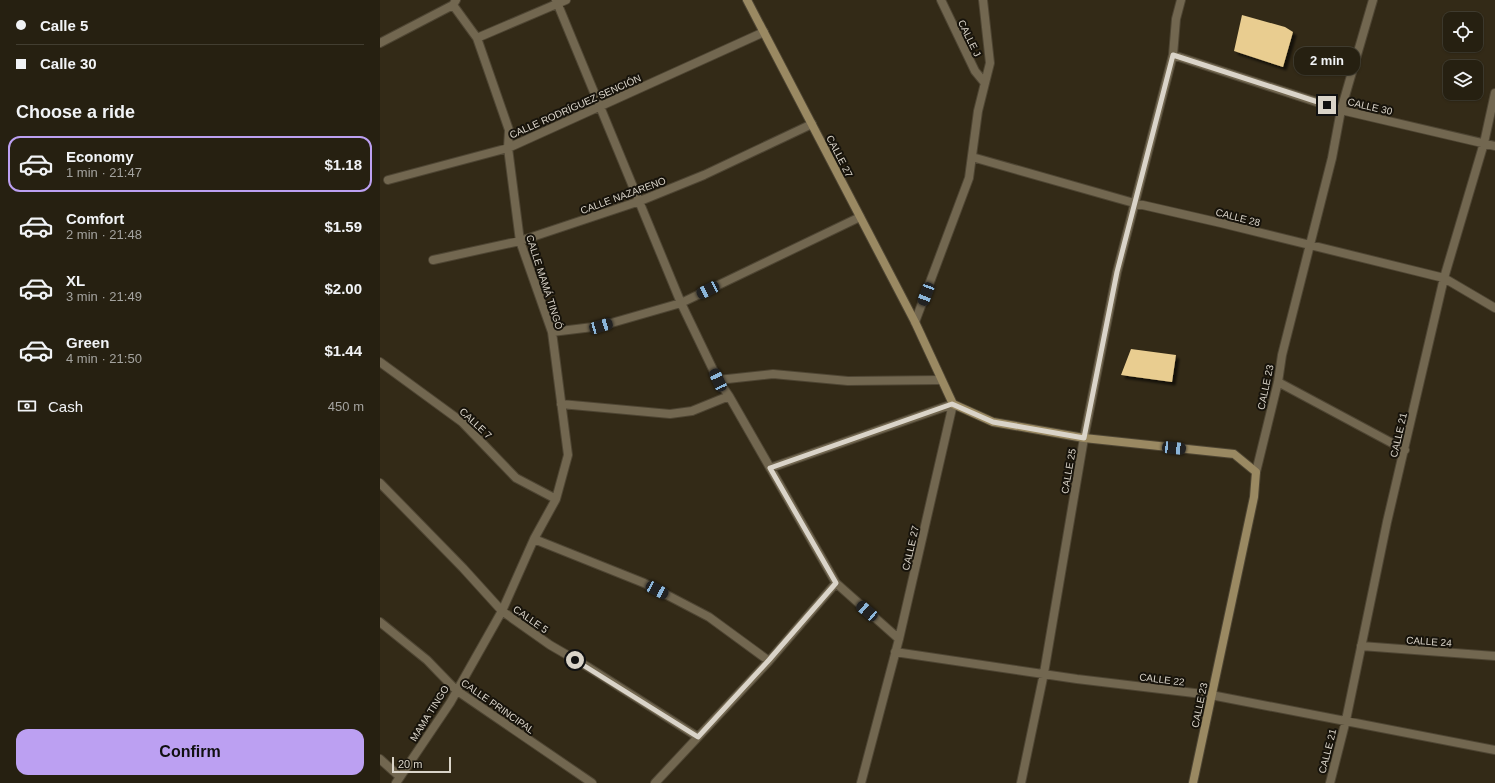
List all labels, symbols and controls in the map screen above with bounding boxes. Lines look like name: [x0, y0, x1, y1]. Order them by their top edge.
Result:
map controls: [1443, 12, 1483, 100]
button: locate: [1443, 12, 1483, 52]
text: Calle 5: [40, 17, 88, 34]
street label: CALLE J: [956, 18, 983, 58]
callout: 2 min: [1294, 47, 1360, 75]
text: 2 min: [1310, 53, 1344, 68]
text: Calle 30: [40, 55, 97, 72]
button: layers: [1443, 60, 1483, 100]
street label: CALLE RODRÍGUEZ SENCIÓN: [507, 71, 643, 141]
route end: [1318, 96, 1336, 114]
street label: CALLE 30: [1346, 96, 1394, 117]
text: Choose a ride: [16, 102, 135, 122]
street label: CALLE 27: [824, 133, 855, 179]
icon: car: [18, 146, 54, 182]
text: Economy: [66, 148, 134, 165]
text: $1.18: [324, 156, 362, 173]
text: 1 min · 21:47: [66, 165, 142, 180]
street label: CALLE NAZARENO: [579, 175, 668, 216]
street label: CALLE 28: [1214, 207, 1262, 228]
icon: car: [18, 208, 54, 244]
text: Comfort: [66, 210, 124, 227]
text: $1.59: [324, 218, 362, 235]
text: 2 min · 21:48: [66, 227, 142, 242]
street label: CALLE MAMÁ TINGÓ: [524, 233, 566, 331]
icon: car: [18, 270, 54, 306]
text: XL: [66, 272, 85, 289]
car: [695, 279, 721, 301]
text: $2.00: [324, 280, 362, 297]
car: [916, 281, 936, 307]
text: 3 min · 21:49: [66, 289, 142, 304]
car: [588, 317, 614, 335]
icon: car: [18, 332, 54, 368]
text: Green: [66, 334, 109, 351]
text: $1.44: [324, 342, 362, 359]
text: 4 min · 21:50: [66, 351, 142, 366]
street label: CALLE 23: [1255, 363, 1276, 411]
car: [707, 367, 729, 393]
icon: cash: [16, 395, 38, 417]
text: Cash: [48, 398, 83, 415]
text: 450 m: [328, 399, 364, 414]
street label: CALLE 7: [457, 406, 494, 441]
street label: CALLE 21: [1388, 411, 1409, 459]
car: [1161, 441, 1187, 455]
street label: CALLE 25: [1059, 447, 1078, 494]
street label: CALLE 27: [900, 524, 921, 572]
car: [644, 579, 670, 601]
car: [854, 599, 880, 623]
street label: CALLE 5: [511, 603, 551, 636]
street label: CALLE 24: [1406, 634, 1453, 649]
route start: [566, 651, 584, 669]
street label: CALLE 22: [1139, 671, 1186, 688]
street label: CALLE PRINCIPAL: [459, 677, 537, 736]
street label: CALLE 23: [1189, 681, 1210, 729]
street label: MAMA TINGO: [408, 683, 451, 743]
street label: CALLE 21: [1317, 727, 1338, 775]
button: Confirm: [16, 729, 364, 775]
scale bar: [392, 755, 451, 774]
text: 20 m: [398, 758, 422, 770]

